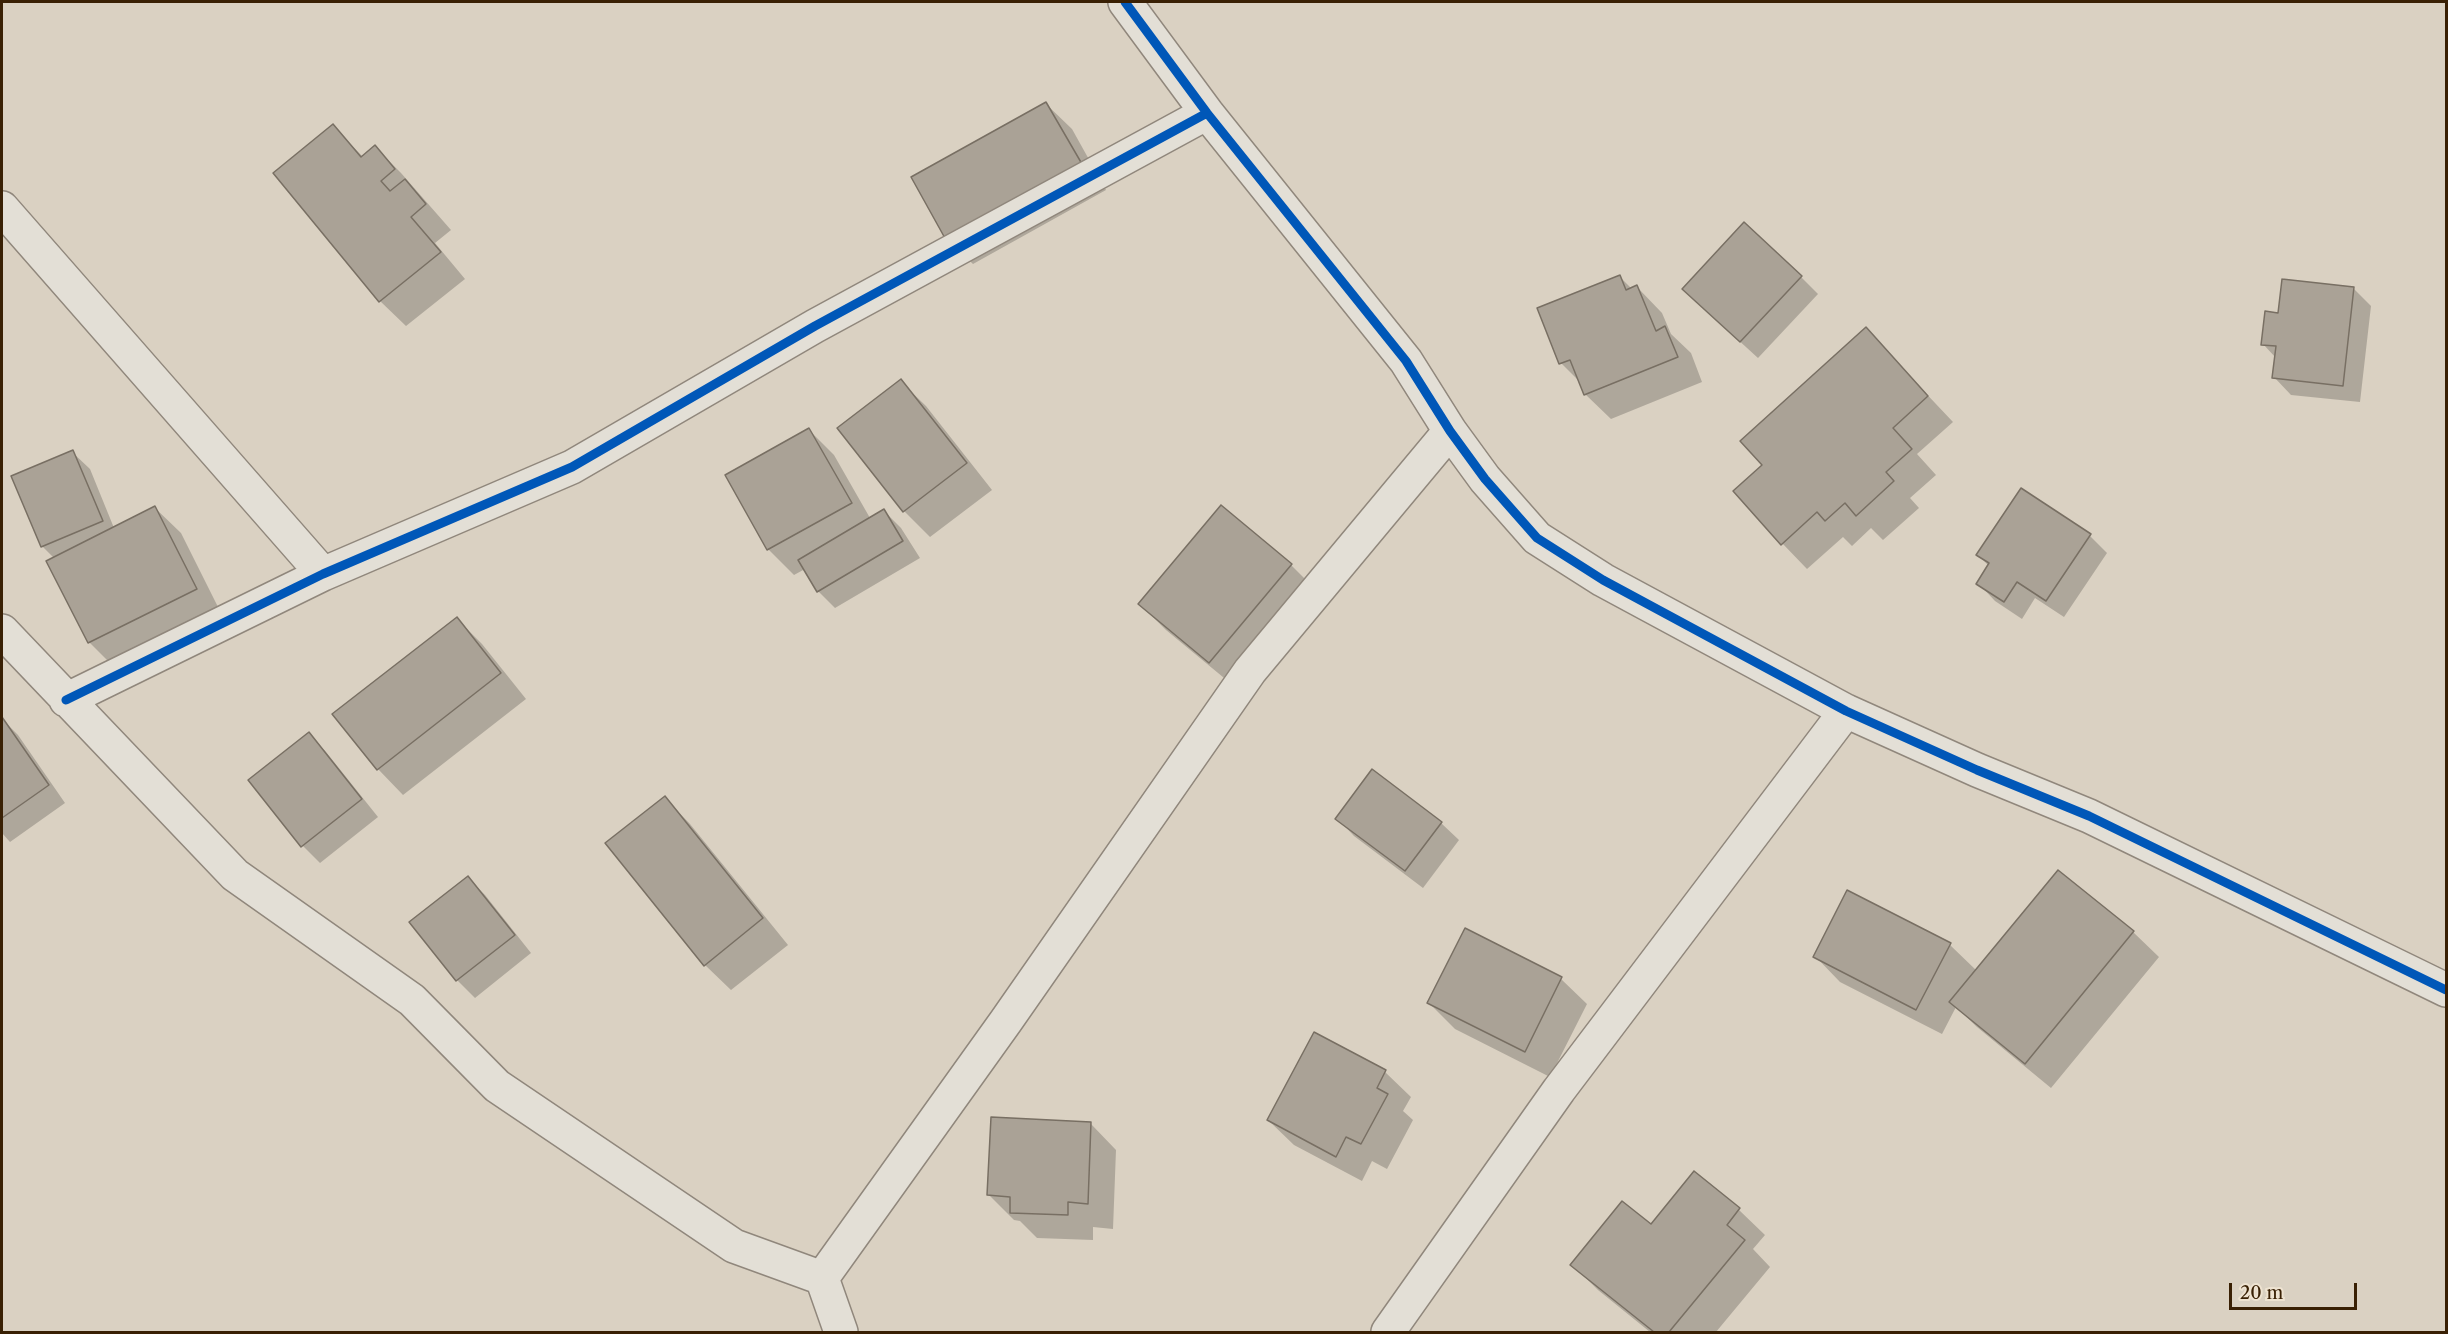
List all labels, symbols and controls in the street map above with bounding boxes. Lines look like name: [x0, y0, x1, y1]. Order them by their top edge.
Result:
scale bar: [2232, 1271, 2360, 1309]
text: 20 m: [2240, 1282, 2283, 1304]

